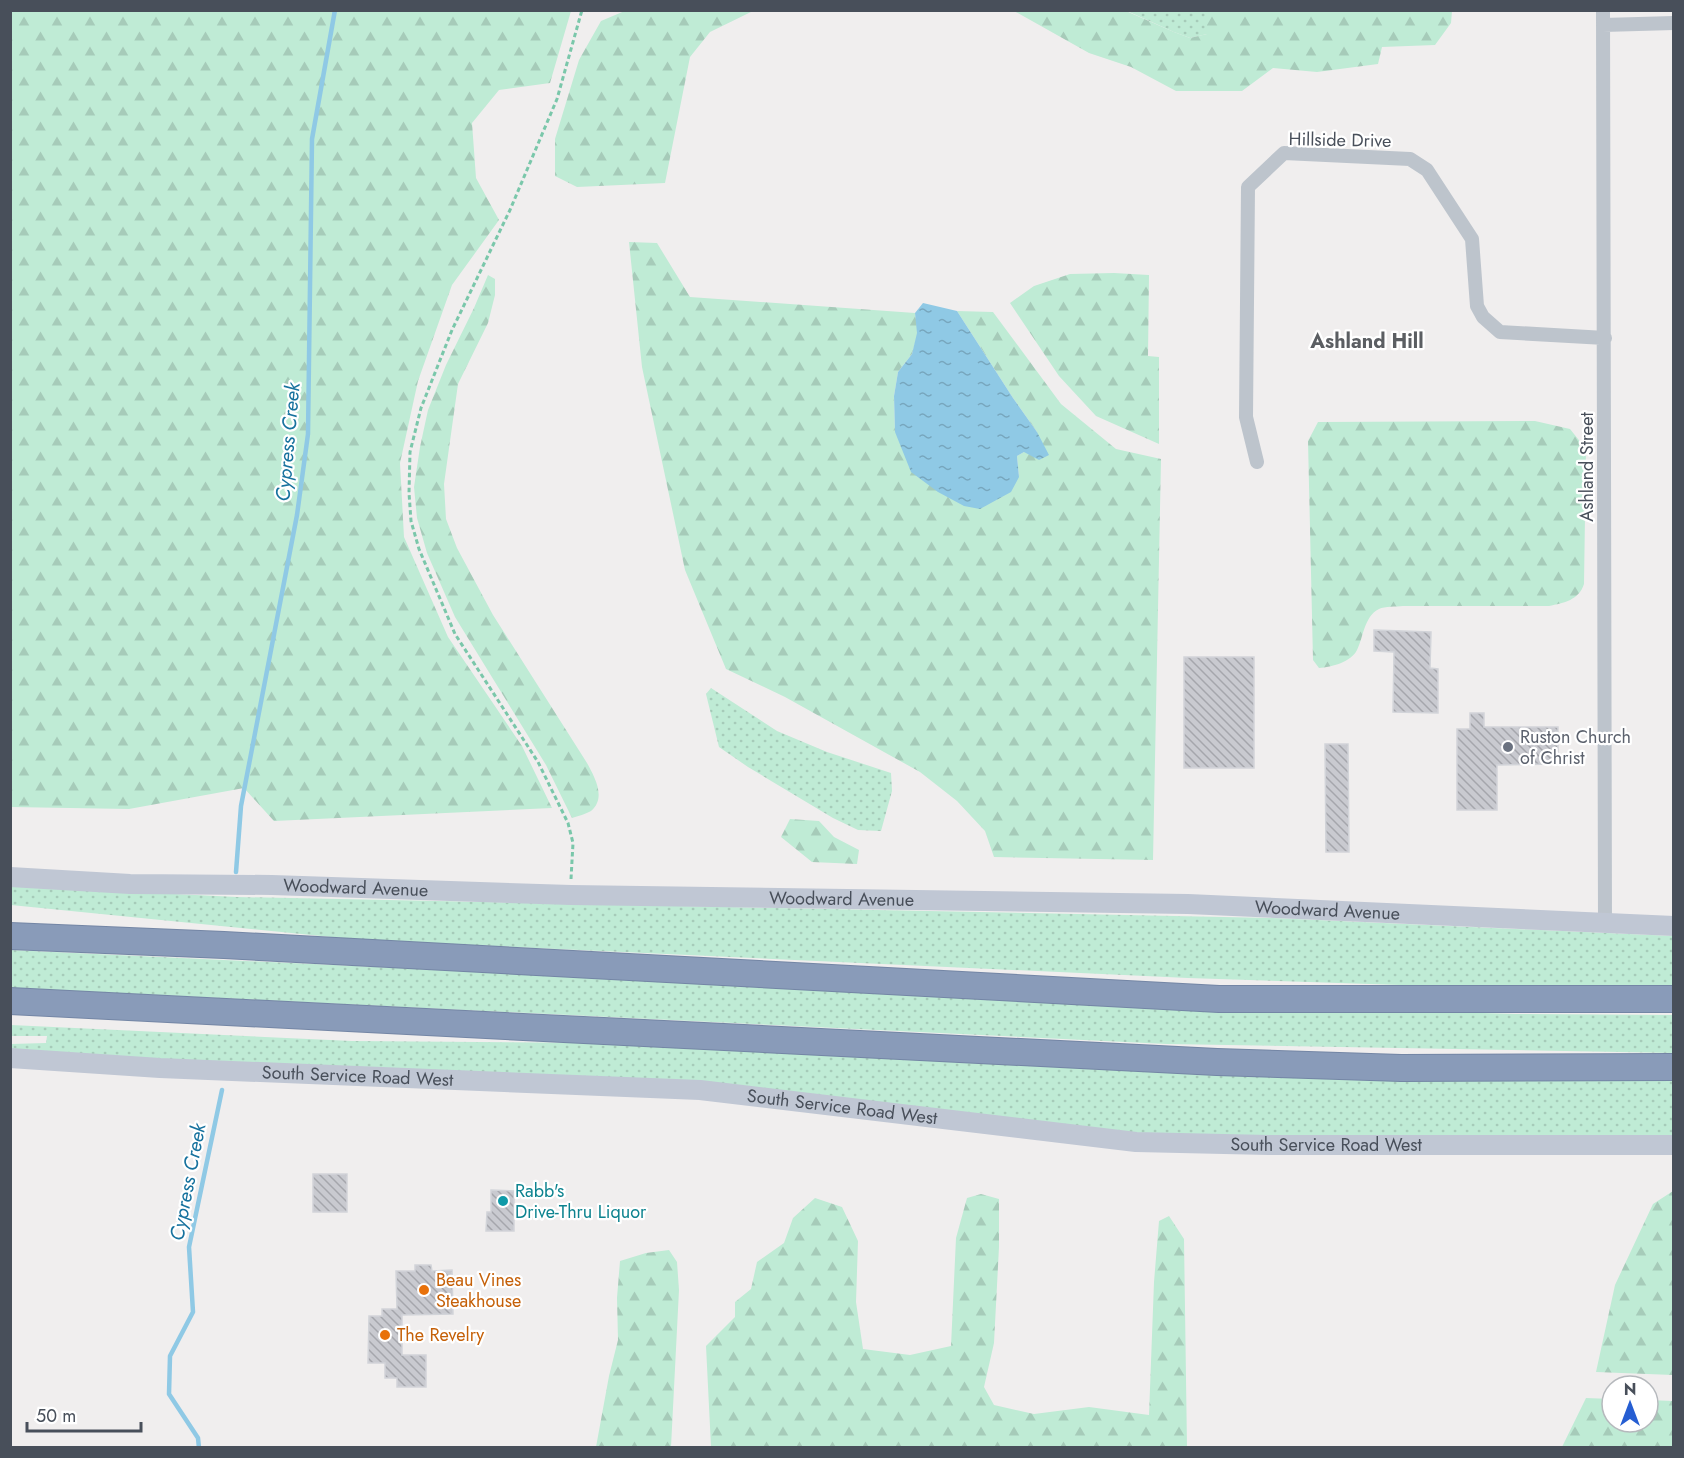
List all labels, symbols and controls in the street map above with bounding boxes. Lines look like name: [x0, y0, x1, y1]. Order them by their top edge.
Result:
street label: Hillside Drive: [1288, 126, 1392, 154]
district label: Ashland Hill: [1309, 327, 1424, 356]
water label: Cypress Creek: [268, 380, 308, 503]
street label: Ashland Street: [1574, 412, 1600, 522]
place label: Ruston Church of Christ: [1520, 724, 1631, 771]
marker: Ruston Church of Christ: [1501, 740, 1515, 754]
street label: Woodward Avenue: [283, 872, 429, 903]
street label: Woodward Avenue: [769, 885, 914, 913]
street label: Woodward Avenue: [1254, 894, 1401, 927]
street label: South Service Road West: [261, 1059, 454, 1093]
street label: South Service Road West: [746, 1083, 940, 1131]
water label: Cypress Creek: [162, 1119, 214, 1243]
street label: South Service Road West: [1230, 1131, 1423, 1158]
place label: Rabb's Drive-Thru Liquor: [515, 1178, 647, 1225]
marker: Rabb's Drive-Thru Liquor: [496, 1194, 510, 1208]
place label: Beau Vines Steakhouse: [436, 1267, 521, 1314]
marker: Beau Vines Steakhouse: [417, 1283, 431, 1297]
place label: The Revelry: [397, 1322, 484, 1348]
marker: The Revelry: [378, 1328, 392, 1342]
north arrow: [1600, 1374, 1660, 1434]
text: N: [1624, 1378, 1636, 1401]
scale bar: [27, 1395, 141, 1433]
text: 50 m: [36, 1403, 76, 1429]

